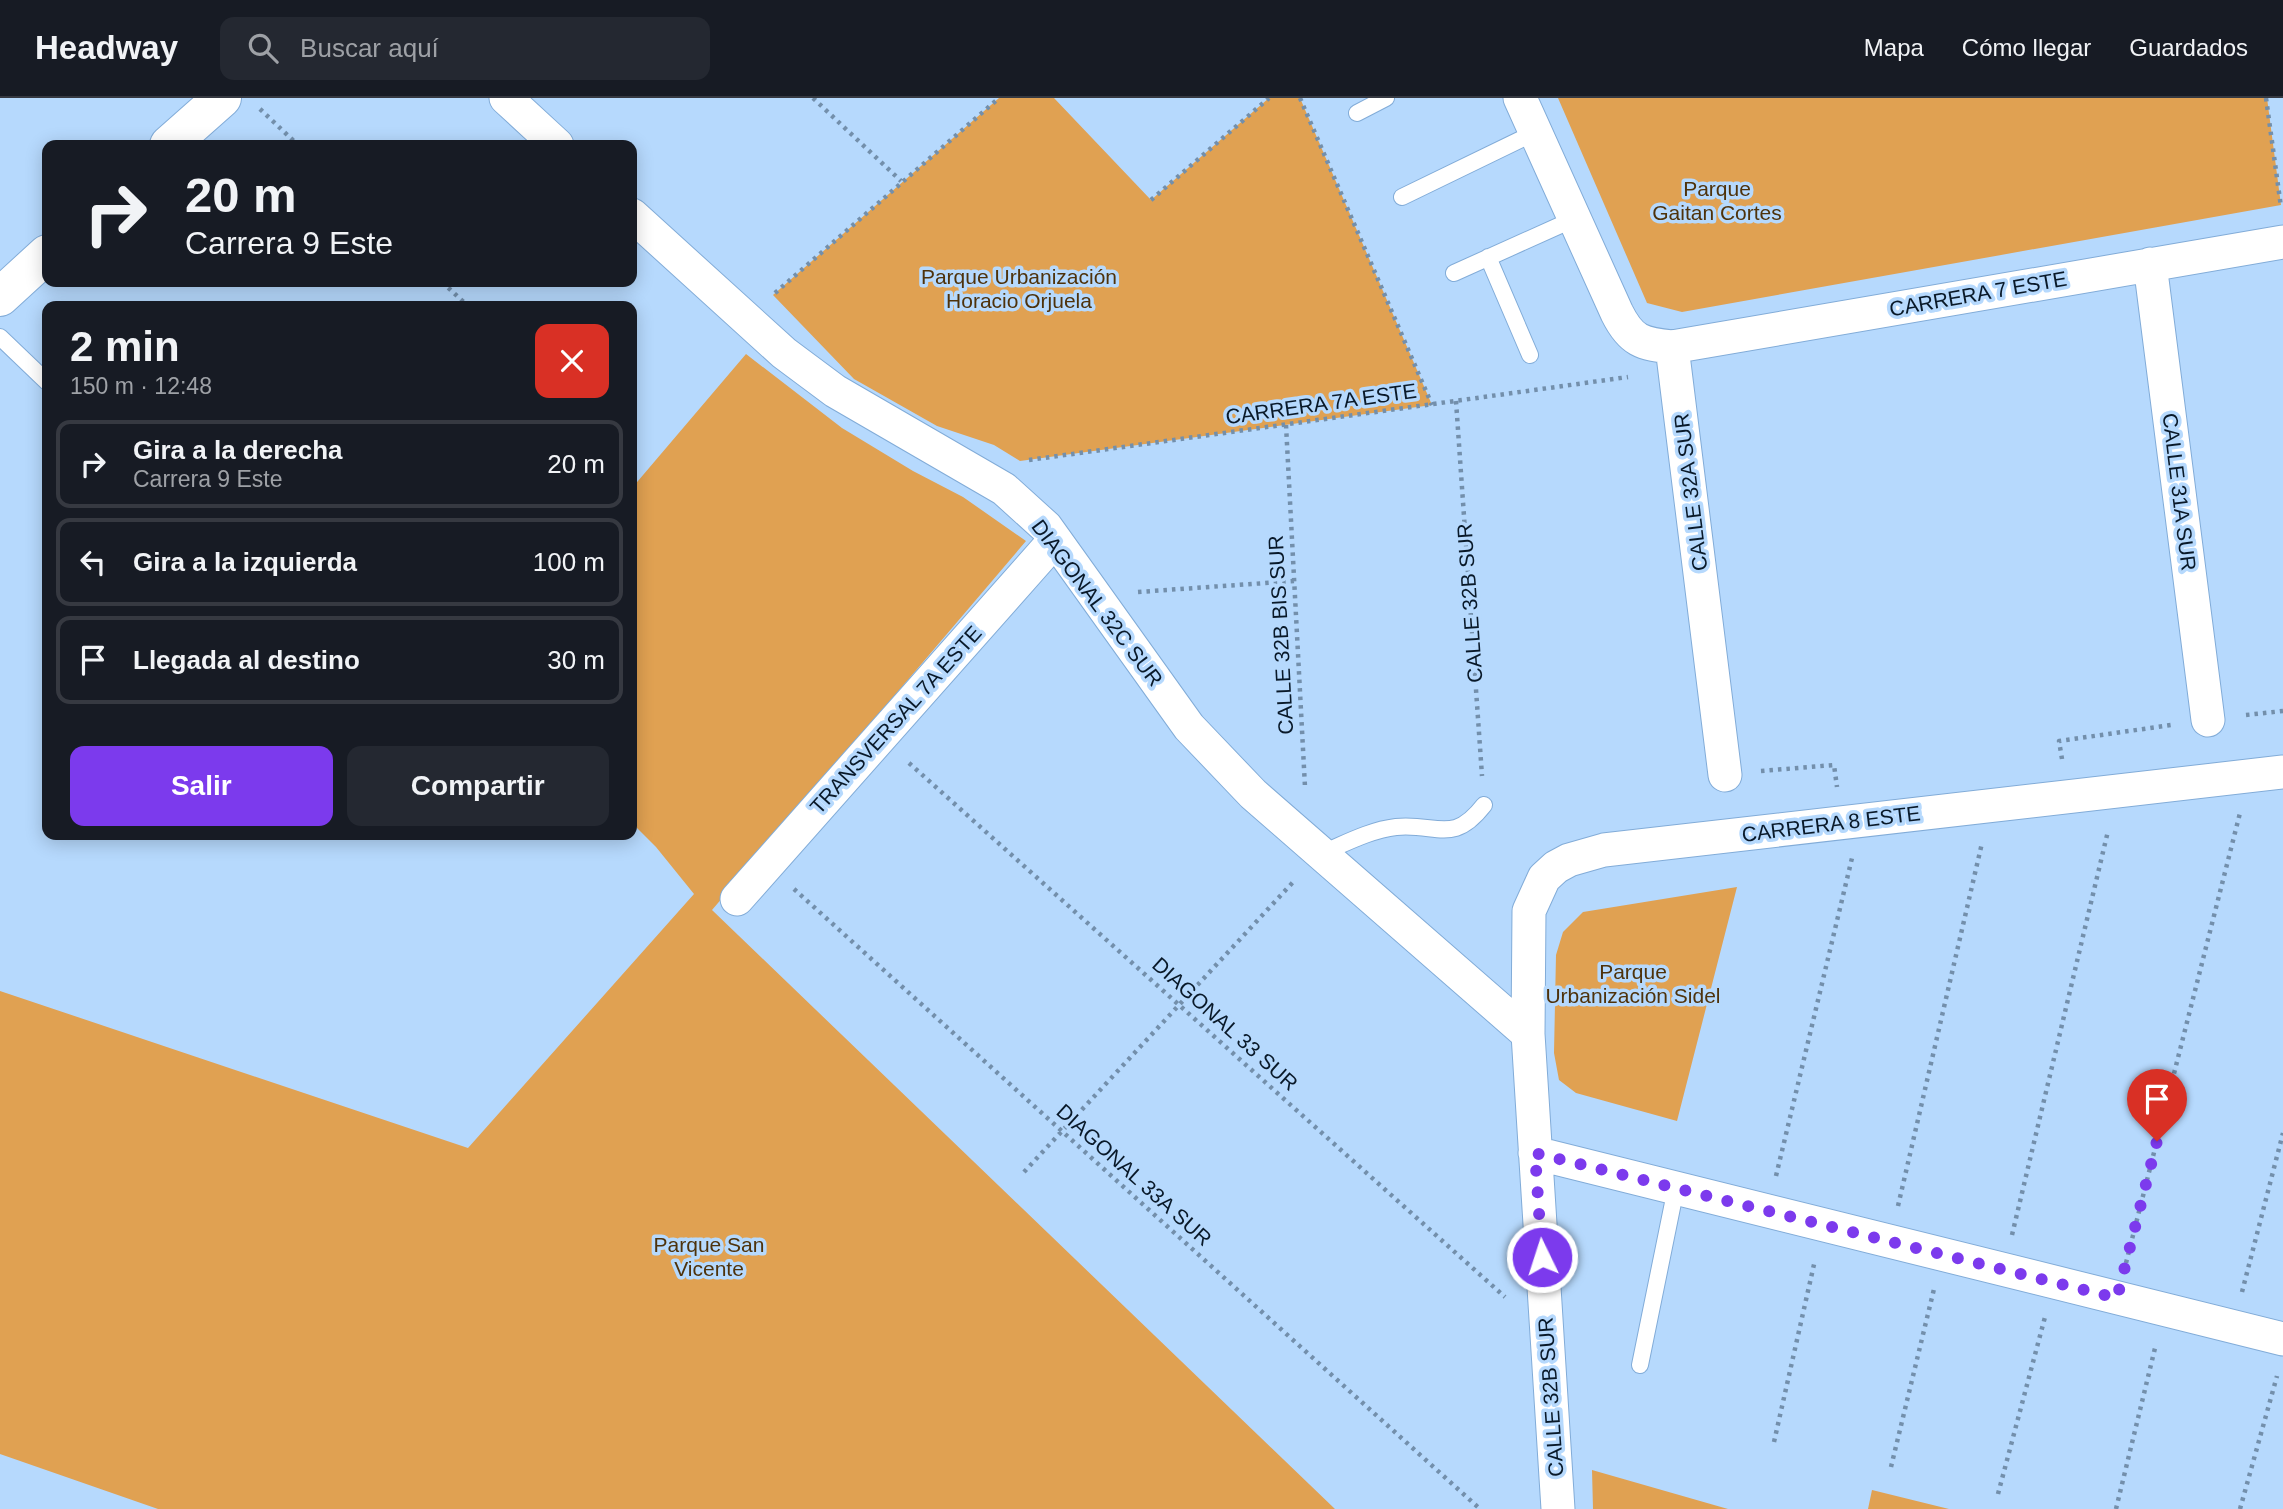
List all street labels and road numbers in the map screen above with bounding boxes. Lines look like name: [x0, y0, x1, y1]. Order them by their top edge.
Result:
street label: CARRERA 7 ESTE: [1887, 267, 2068, 320]
street label: CARRERA 7A ESTE: [1224, 379, 1418, 428]
street label: CALLE 32A SUR: [1669, 412, 1712, 572]
street label: CALLE 31A SUR: [2158, 412, 2201, 572]
street label: DIAGONAL 32C SUR: [1027, 515, 1167, 690]
street label: CALLE 32B SUR: [1452, 522, 1487, 684]
street label: CALLE 32B BIS SUR: [1264, 535, 1297, 735]
street label: TRANSVERSAL 7A ESTE: [805, 621, 986, 818]
street label: CARRERA 8 ESTE: [1740, 801, 1922, 846]
street label: DIAGONAL 33 SUR: [1148, 952, 1303, 1095]
street label: DIAGONAL 33A SUR: [1052, 1099, 1216, 1250]
street label: CALLE 32B SUR: [1533, 1316, 1568, 1478]

